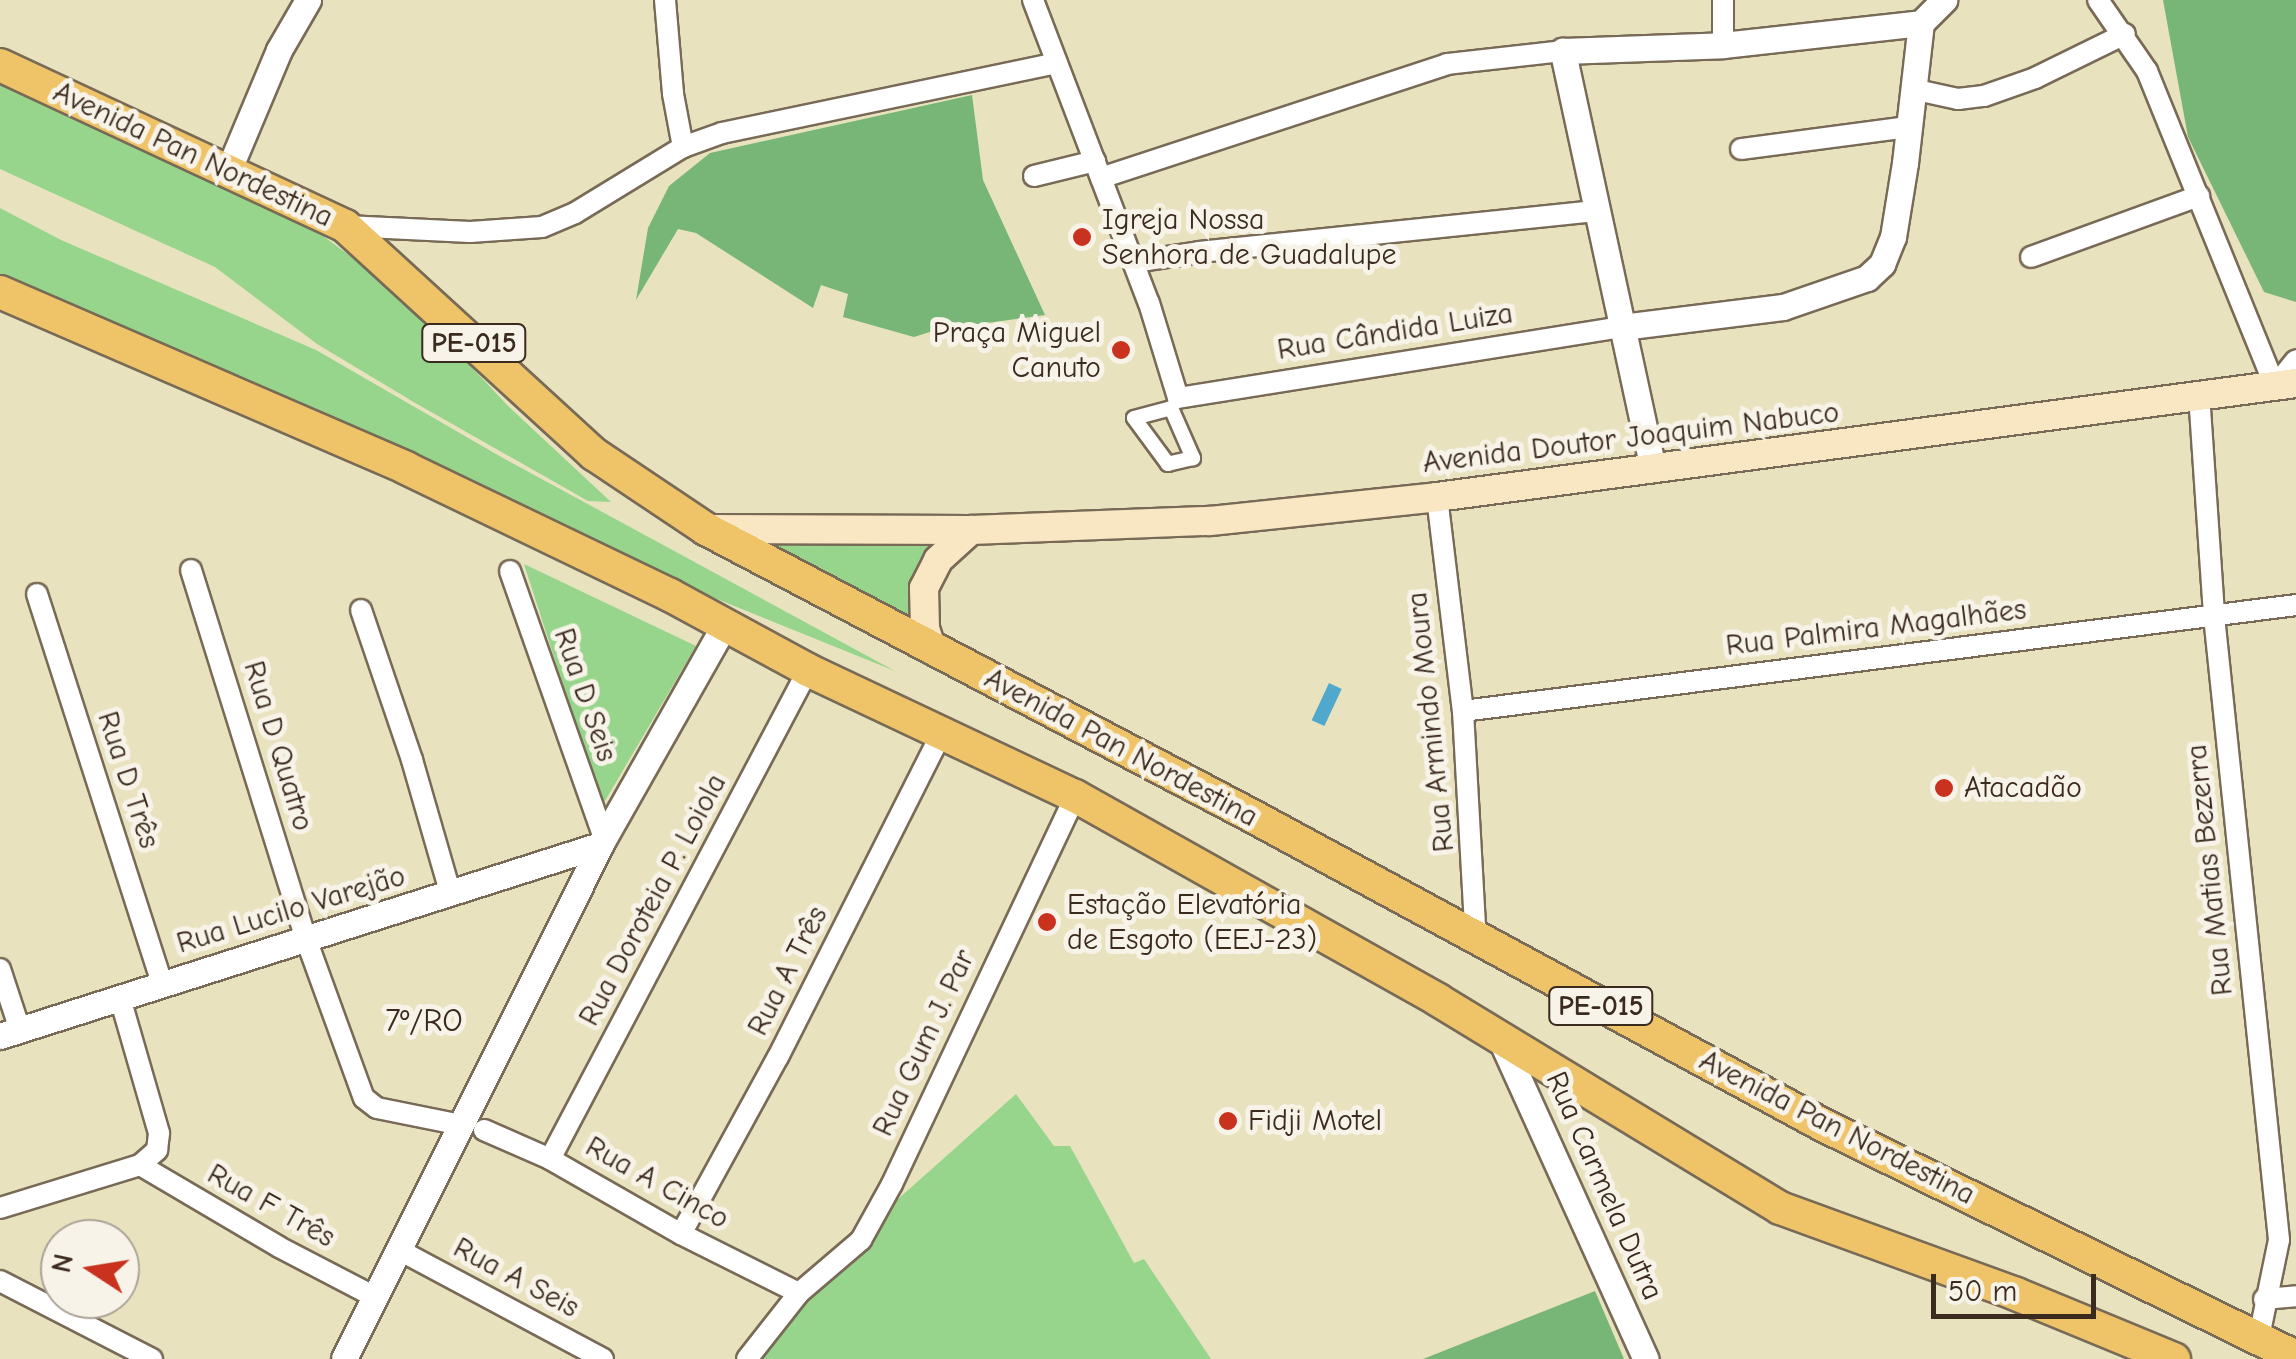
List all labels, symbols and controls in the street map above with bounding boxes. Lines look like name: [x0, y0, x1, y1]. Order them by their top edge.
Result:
street label: Avenida Pan Nordestina: [47, 74, 339, 236]
place label: Igreja Nossa Senhora de Guadalupe: [1102, 202, 1396, 272]
marker: Igreja Nossa Senhora de Guadalupe: [1071, 226, 1093, 248]
street label: Rua Cândida Luiza: [1275, 296, 1515, 368]
place label: Praça Miguel Canuto: [933, 315, 1101, 386]
road number: PE-015: [419, 320, 529, 366]
marker: Praça Miguel Canuto: [1110, 339, 1132, 361]
street label: Avenida Doutor Joaquim Nabuco: [1421, 395, 1841, 481]
street label: Rua Armindo Moura: [1399, 590, 1463, 854]
street label: Rua Palmira Magalhães: [1724, 592, 2028, 664]
street label: Rua D Seis: [545, 624, 625, 766]
street label: Rua D Quatro: [235, 657, 321, 835]
street label: Avenida Pan Nordestina: [978, 661, 1264, 835]
street label: Rua D Três: [89, 707, 167, 853]
street label: Rua Matias Bezerra: [2179, 743, 2241, 997]
street label: Rua Doroteia P. Loiola: [571, 768, 735, 1032]
place label: Atacadão: [1964, 770, 2082, 806]
marker: Atacadão: [1933, 777, 1955, 799]
street label: Rua Lucilo Varejão: [172, 858, 410, 962]
place label: Estação Elevatória de Esgoto (EEJ-23): [1067, 887, 1317, 958]
street label: Rua A Três: [740, 900, 836, 1042]
marker: Estação Elevatória de Esgoto (EEJ-23): [1036, 911, 1058, 933]
street label: Rua Gum J. Par: [865, 944, 983, 1142]
road number: PE-015: [1546, 983, 1656, 1029]
district label: 7º/RO: [385, 1002, 463, 1040]
street label: Avenida Pan Nordestina: [1693, 1043, 1981, 1213]
street label: Rua Carmela Dutra: [1538, 1066, 1670, 1306]
place label: Fidji Motel: [1248, 1103, 1382, 1139]
marker: Fidji Motel: [1217, 1110, 1239, 1132]
street label: Rua A Cinco: [579, 1129, 735, 1237]
street label: Rua F Três: [201, 1156, 341, 1256]
north arrow: [40, 1219, 140, 1319]
street label: Rua A Seis: [447, 1230, 585, 1326]
text: N: [45, 1251, 80, 1275]
scale bar: [1936, 1254, 2101, 1316]
text: 50 m: [1948, 1274, 2017, 1309]

